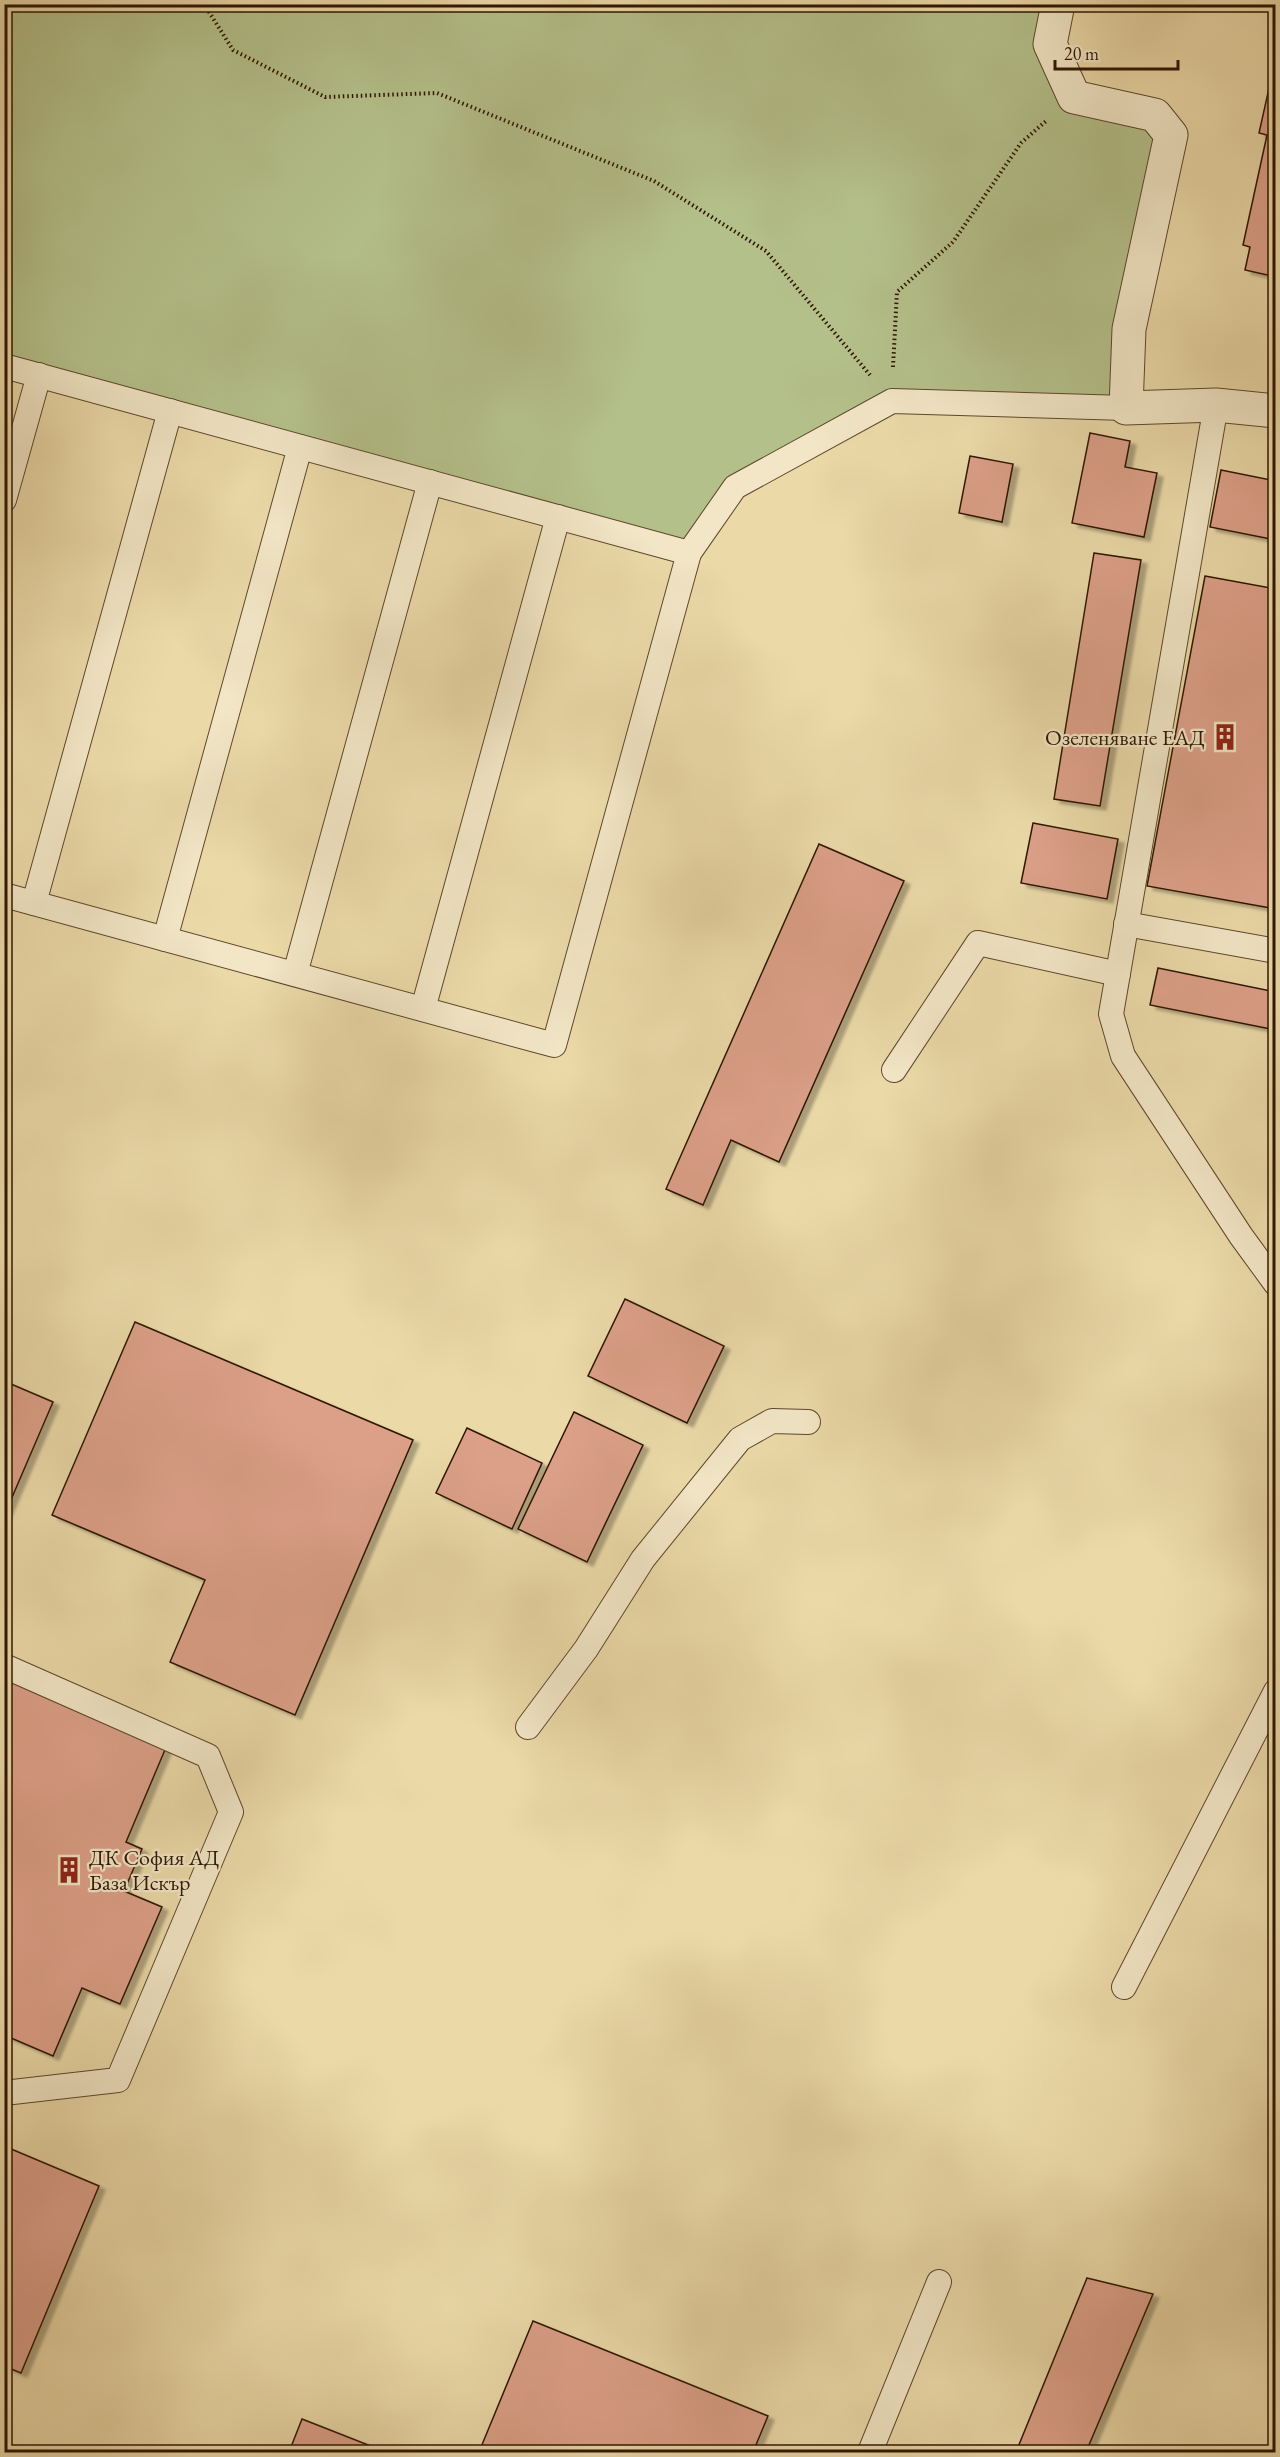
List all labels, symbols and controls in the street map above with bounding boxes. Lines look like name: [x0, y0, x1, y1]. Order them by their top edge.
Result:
scale bar: [1055, 33, 1178, 71]
text: 20 m: [1064, 42, 1099, 65]
building icon: Озеленяване ЕАД: [1210, 722, 1240, 752]
place label: Озеленяване ЕАД: [1045, 723, 1205, 752]
place label: ДК София АД База Искър: [89, 1843, 219, 1897]
building icon: ДК София АД База Искър: [54, 1855, 84, 1885]

